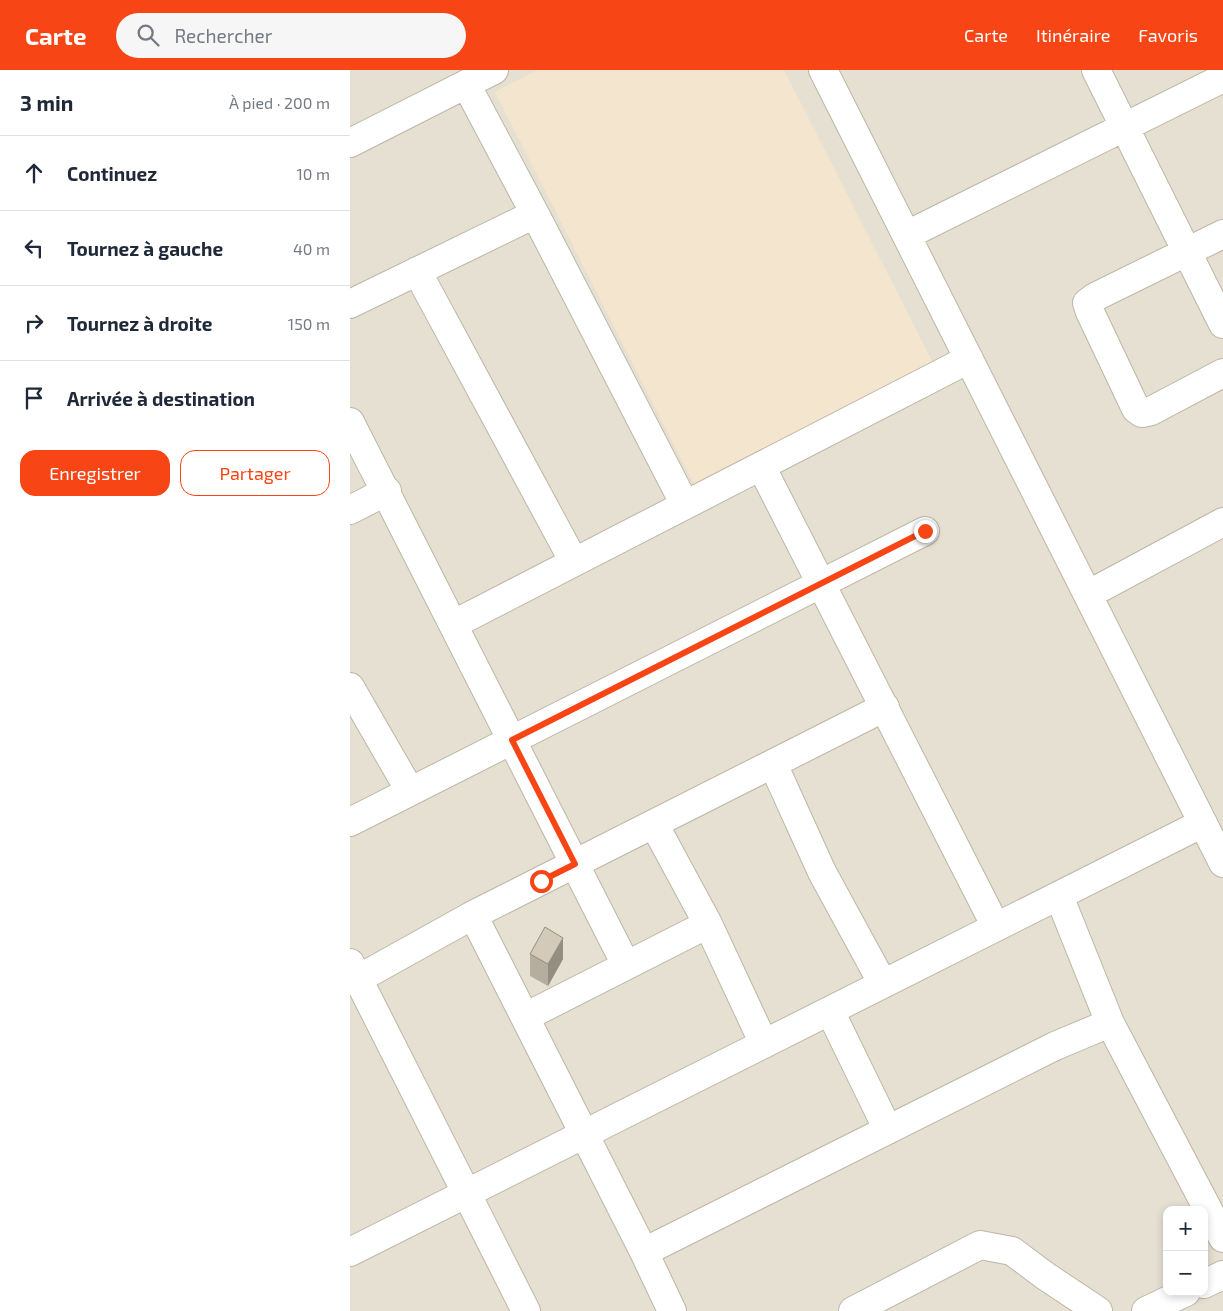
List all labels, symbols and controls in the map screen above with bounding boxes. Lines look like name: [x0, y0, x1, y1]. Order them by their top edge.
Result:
search box: [116, 13, 466, 58]
text: Carte: [25, 21, 86, 50]
icon: search: [134, 21, 162, 49]
text: Rechercher: [174, 24, 272, 47]
text: Carte: [964, 24, 1008, 46]
text: Itinéraire: [1036, 24, 1110, 46]
text: Favoris: [1138, 24, 1198, 46]
text: 3 min: [20, 90, 73, 115]
text: À pied · 200 m: [229, 93, 330, 112]
icon: ahead: [20, 159, 48, 187]
text: Continuez: [67, 162, 157, 185]
text: 10 m: [296, 164, 330, 183]
icon: left: [20, 234, 48, 262]
text: Tournez à gauche: [67, 237, 223, 260]
text: 40 m: [293, 239, 330, 258]
icon: right: [20, 309, 48, 337]
text: Tournez à droite: [67, 312, 213, 335]
text: 150 m: [288, 314, 330, 333]
icon: arrive: [20, 384, 48, 412]
text: Arrivée à destination: [67, 387, 255, 410]
button: Enregistrer: [20, 450, 170, 496]
button: Partager: [180, 450, 330, 496]
route end: [914, 520, 937, 543]
route start: [530, 870, 553, 893]
map controls: [1163, 1206, 1208, 1296]
button: +: [1163, 1206, 1208, 1251]
button: −: [1163, 1251, 1208, 1296]

